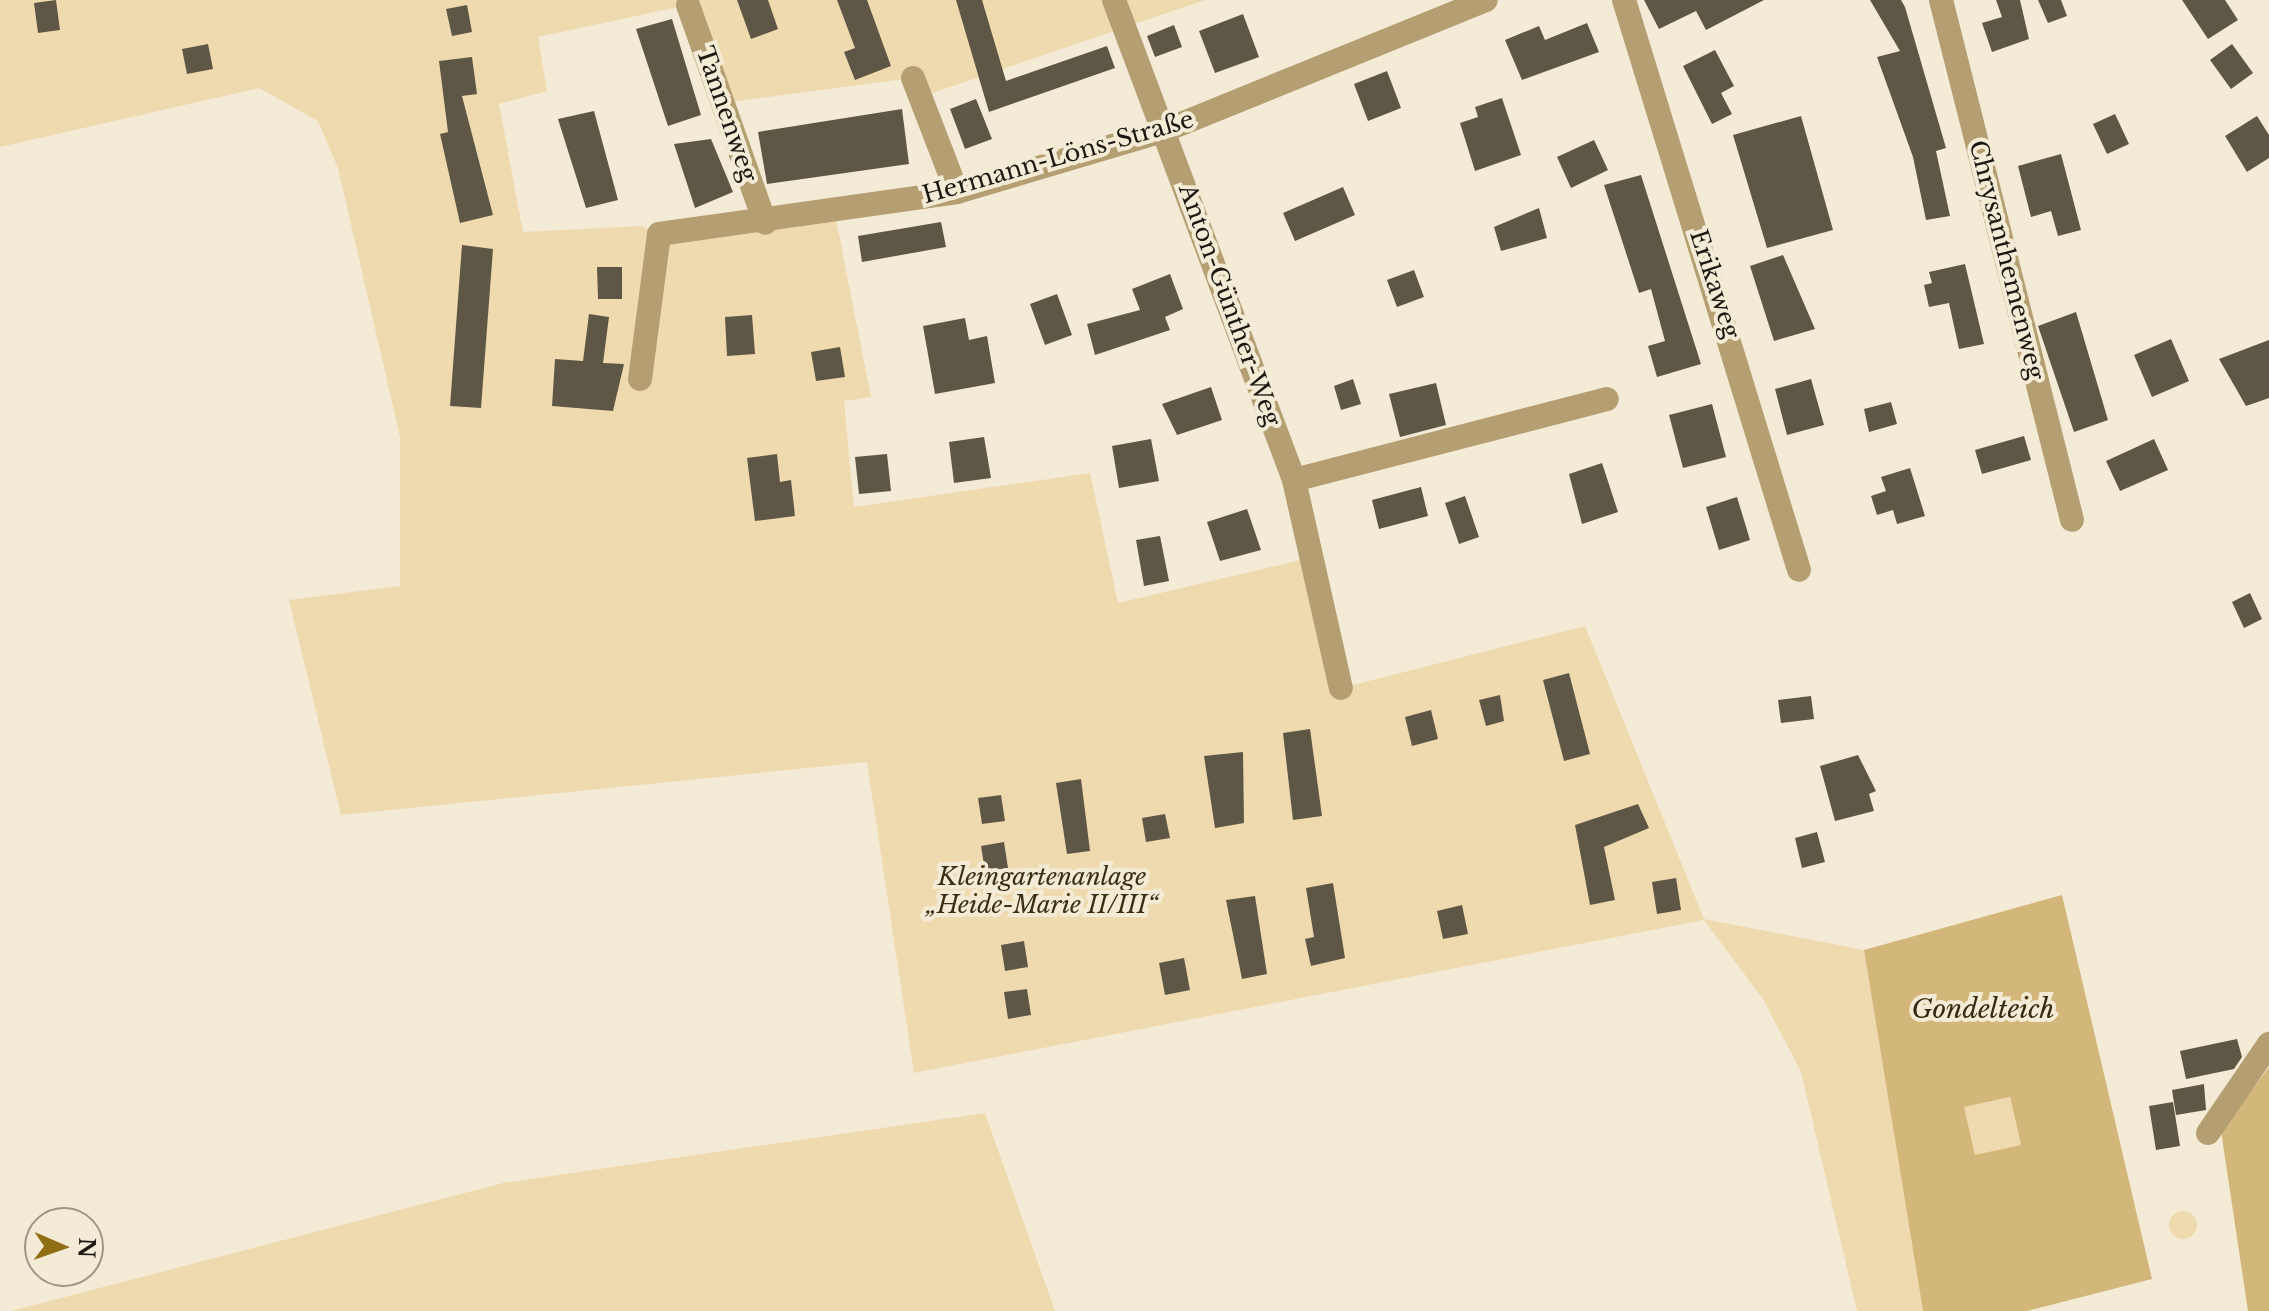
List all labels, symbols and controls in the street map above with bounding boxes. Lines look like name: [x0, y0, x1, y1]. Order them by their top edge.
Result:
street label: Tannenweg: [690, 43, 764, 185]
street label: Hermann-Löns-Straße: [919, 104, 1197, 210]
street label: Chrysanthemenweg: [1963, 137, 2051, 383]
street label: Anton-Günther-Weg: [1173, 180, 1287, 430]
street label: Erikaweg: [1684, 226, 1746, 342]
park label: Kleingartenanlage „Heide-Marie II/III“: [926, 863, 1158, 919]
water label: Gondelteich: [1911, 994, 2055, 1026]
north arrow: [24, 1207, 104, 1287]
text: N: [73, 1237, 100, 1259]

